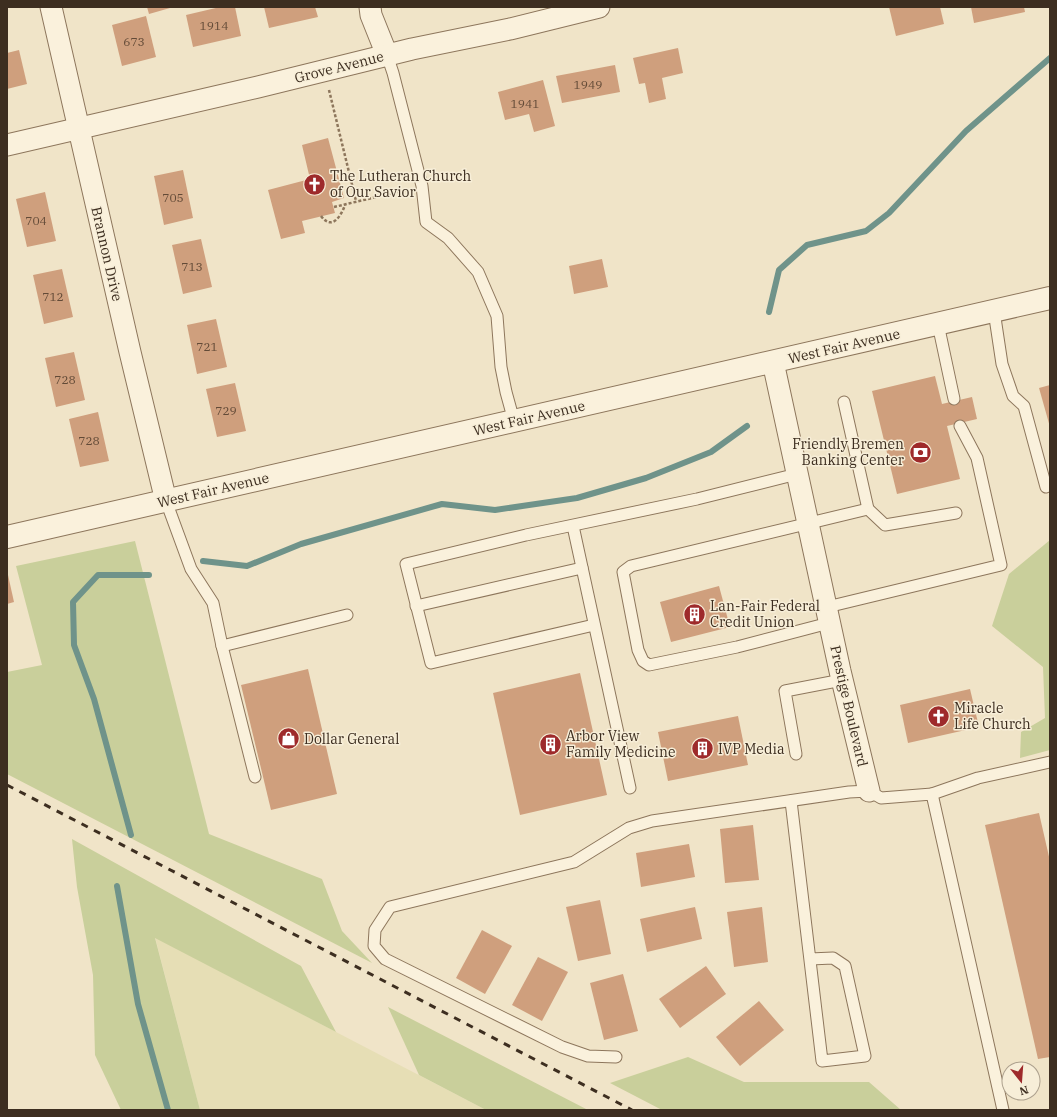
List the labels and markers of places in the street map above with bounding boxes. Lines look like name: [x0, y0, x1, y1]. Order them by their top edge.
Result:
place label: The Lutheran Church of Our Savior: [330, 167, 472, 201]
church icon: The Lutheran Church of Our Savior: [302, 171, 328, 197]
place label: Friendly Bremen Banking Center: [792, 435, 905, 469]
bank icon: Friendly Bremen Banking Center: [907, 439, 933, 465]
place label: Lan-Fair Federal Credit Union: [710, 597, 820, 631]
building icon: Lan-Fair Federal Credit Union: [682, 601, 708, 627]
place label: Miracle Life Church: [954, 699, 1031, 733]
church icon: Miracle Life Church: [926, 703, 952, 729]
shop icon: Dollar General: [276, 726, 302, 752]
place label: Arbor View Family Medicine: [566, 727, 675, 761]
place label: Dollar General: [304, 730, 399, 748]
building icon: Arbor View Family Medicine: [537, 731, 563, 757]
building icon: IVP Media: [690, 736, 716, 762]
place label: IVP Media: [718, 740, 785, 758]

